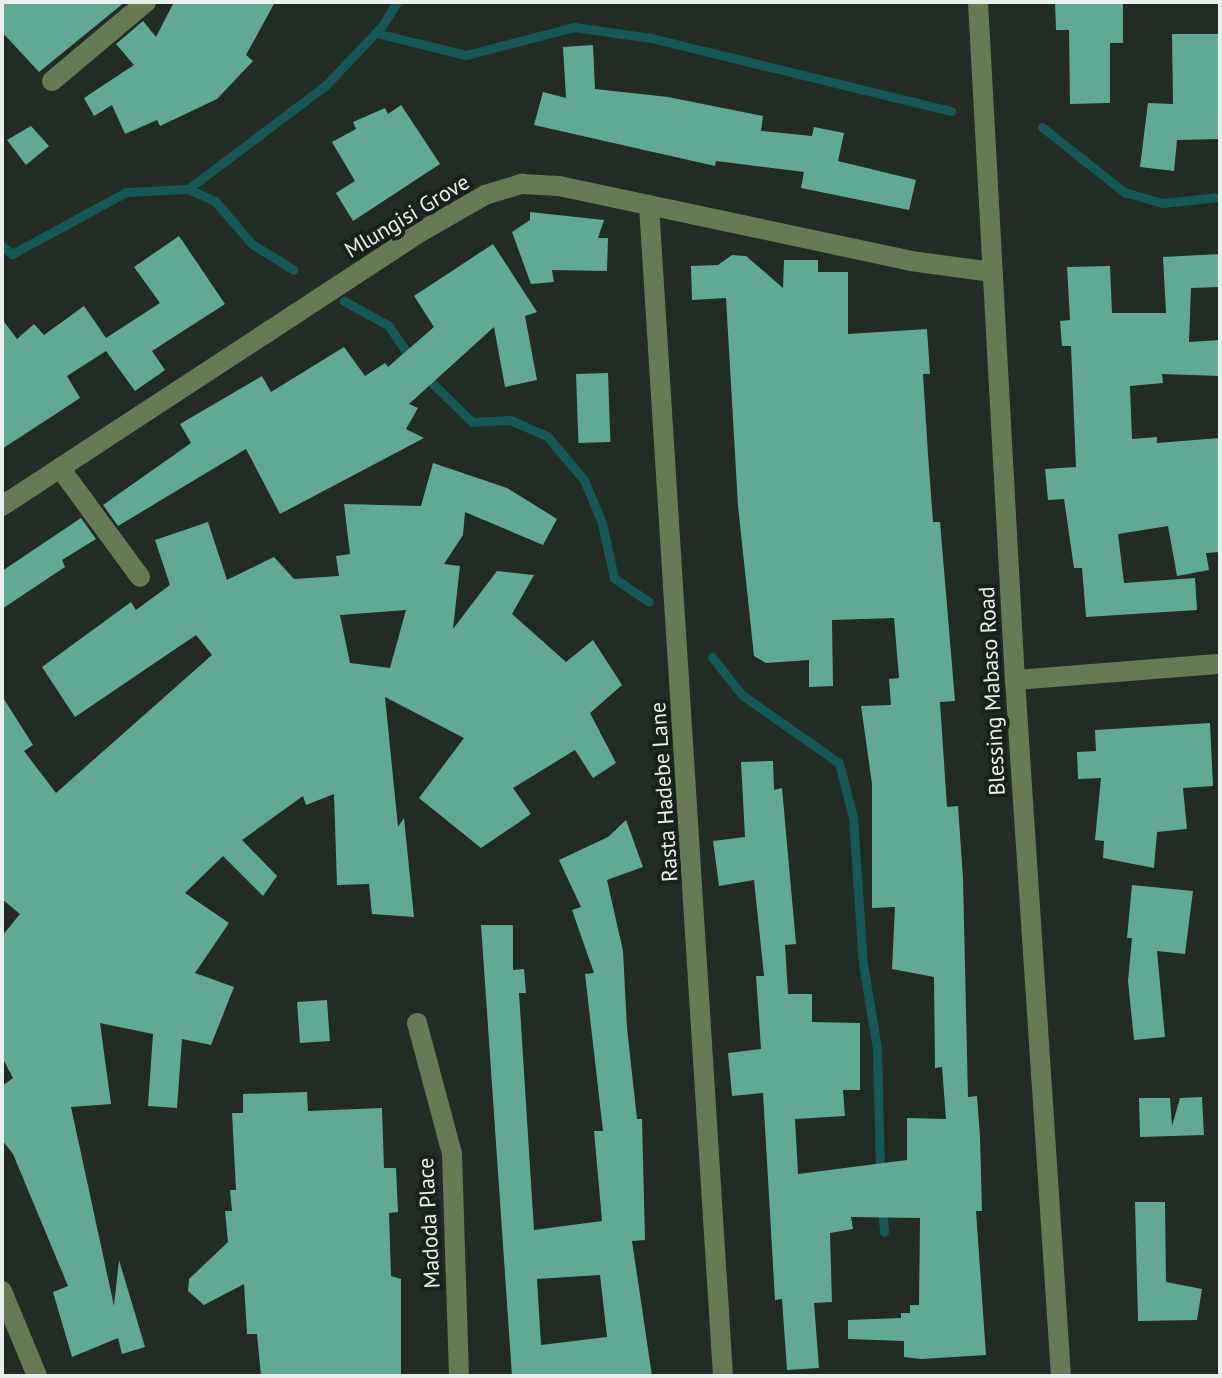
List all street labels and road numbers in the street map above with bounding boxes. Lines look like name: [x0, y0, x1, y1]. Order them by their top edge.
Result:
street label: Mlungisi Grove: [340, 169, 474, 263]
street label: Blessing Mabaso Road: [973, 586, 1011, 796]
street label: Rasta Hadebe Lane: [645, 701, 683, 883]
street label: Madoda Place: [412, 1157, 446, 1289]

